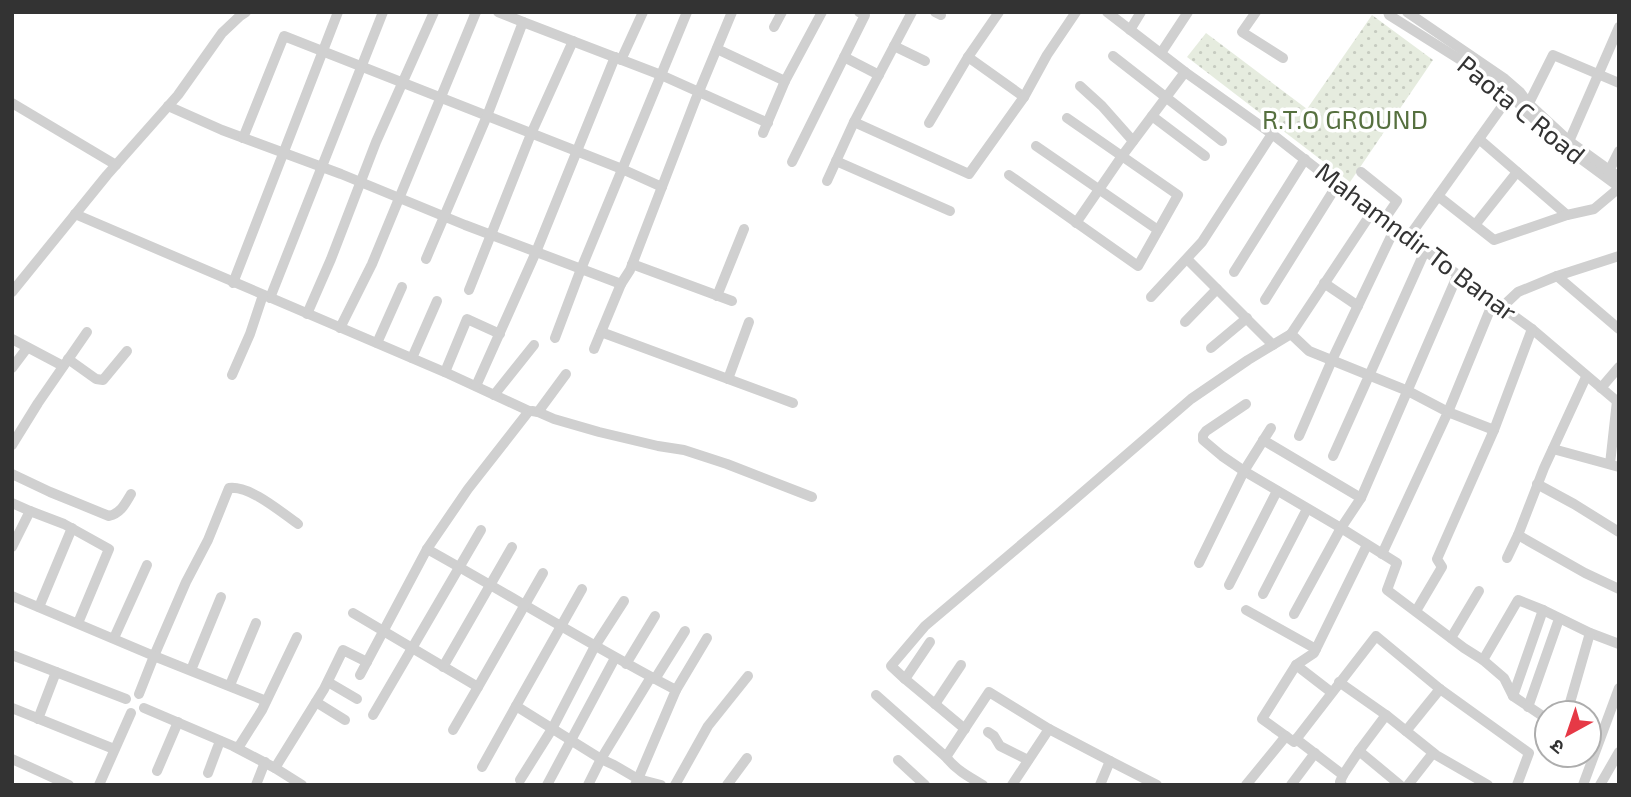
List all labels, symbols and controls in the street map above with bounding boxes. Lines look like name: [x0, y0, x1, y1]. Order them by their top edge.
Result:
street label: Paota C Road: [1452, 48, 1592, 170]
park label: R.T.O GROUND: [1262, 103, 1428, 134]
street label: Mahamndir To Banar: [1310, 155, 1524, 327]
north arrow: [1533, 699, 1603, 769]
text: उ: [1544, 734, 1568, 760]

